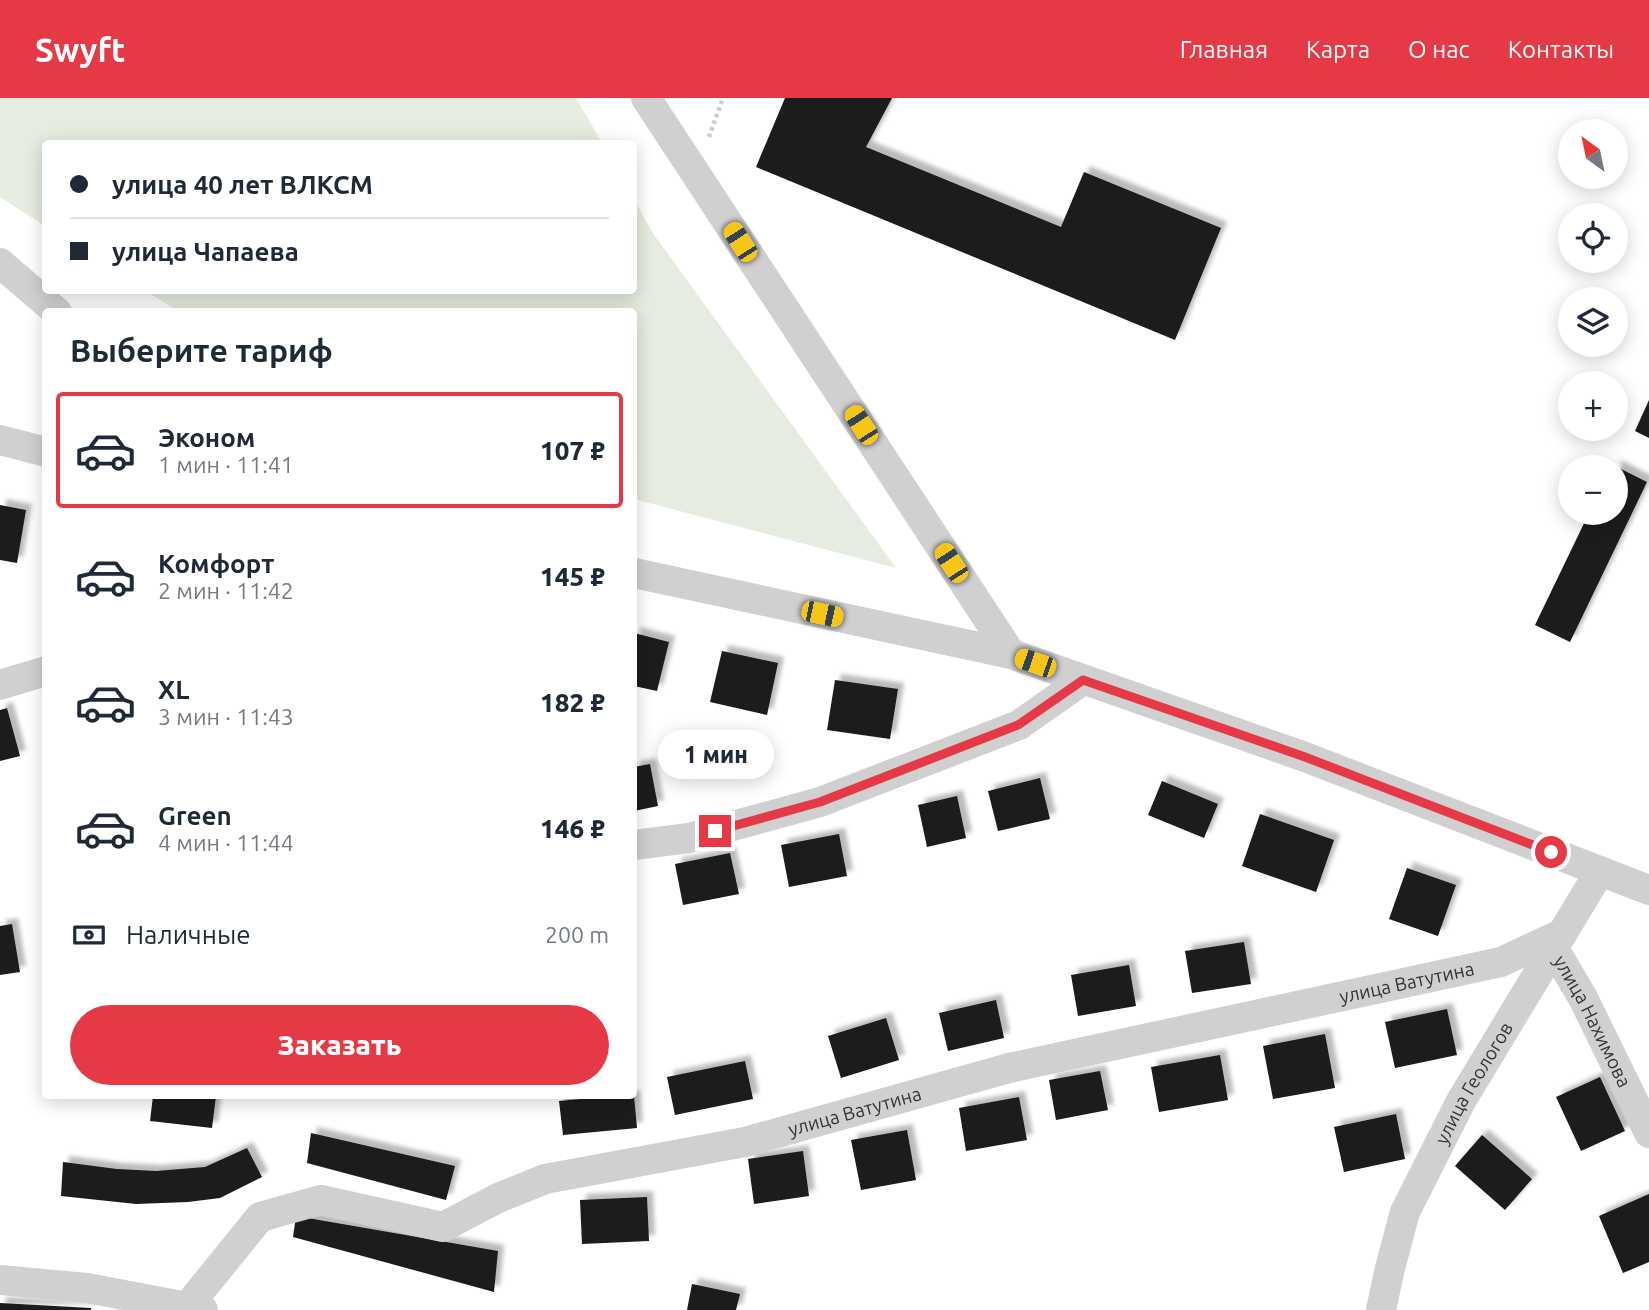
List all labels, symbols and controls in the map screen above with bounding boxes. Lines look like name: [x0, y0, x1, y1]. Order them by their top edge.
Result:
text: Swyft: [35, 31, 125, 68]
text: Главная: [1180, 36, 1268, 63]
text: Карта: [1306, 36, 1370, 63]
text: О нас: [1408, 36, 1470, 63]
text: Контакты: [1508, 36, 1614, 63]
north arrow: [1558, 119, 1628, 189]
map controls: [1558, 119, 1628, 525]
text: улица 40 лет ВЛКСМ: [112, 170, 373, 199]
button: locate: [1558, 203, 1628, 273]
car: [720, 219, 761, 265]
text: улица Чапаева: [112, 237, 299, 266]
button: layers: [1558, 287, 1628, 357]
text: Выберите тариф: [70, 332, 333, 368]
button: +: [1558, 371, 1628, 441]
car: [841, 402, 882, 448]
icon: car: [74, 419, 137, 482]
text: Эконом: [158, 423, 255, 452]
text: 107 ₽: [540, 436, 605, 465]
text: 1 мин · 11:41: [158, 452, 294, 477]
button: −: [1558, 455, 1628, 525]
car: [931, 540, 972, 586]
icon: car: [74, 545, 137, 608]
text: Комфорт: [158, 549, 274, 578]
text: 145 ₽: [540, 562, 605, 591]
text: 2 мин · 11:42: [158, 578, 294, 603]
car: [800, 599, 845, 629]
car: [1012, 646, 1059, 680]
icon: car: [74, 671, 137, 734]
text: XL: [158, 675, 189, 704]
text: 182 ₽: [540, 688, 605, 717]
text: 3 мин · 11:43: [158, 704, 294, 729]
callout: 1 мин: [657, 730, 773, 778]
text: 1 мин: [684, 742, 748, 767]
icon: car: [74, 797, 137, 860]
text: Green: [158, 801, 232, 830]
text: 146 ₽: [540, 814, 605, 843]
route end: [699, 815, 731, 847]
text: 4 мин · 11:44: [158, 830, 294, 855]
route start: [1535, 836, 1567, 868]
icon: cash: [70, 916, 108, 954]
text: Наличные: [126, 920, 251, 949]
text: 200 m: [545, 922, 609, 947]
street label: улица Нахимова: [1549, 951, 1636, 1091]
street label: улица Ватутина: [1337, 957, 1476, 1008]
button: Заказать: [70, 1005, 609, 1085]
street label: улица Геологов: [1430, 1018, 1517, 1148]
street label: улица Ватутина: [786, 1082, 924, 1140]

